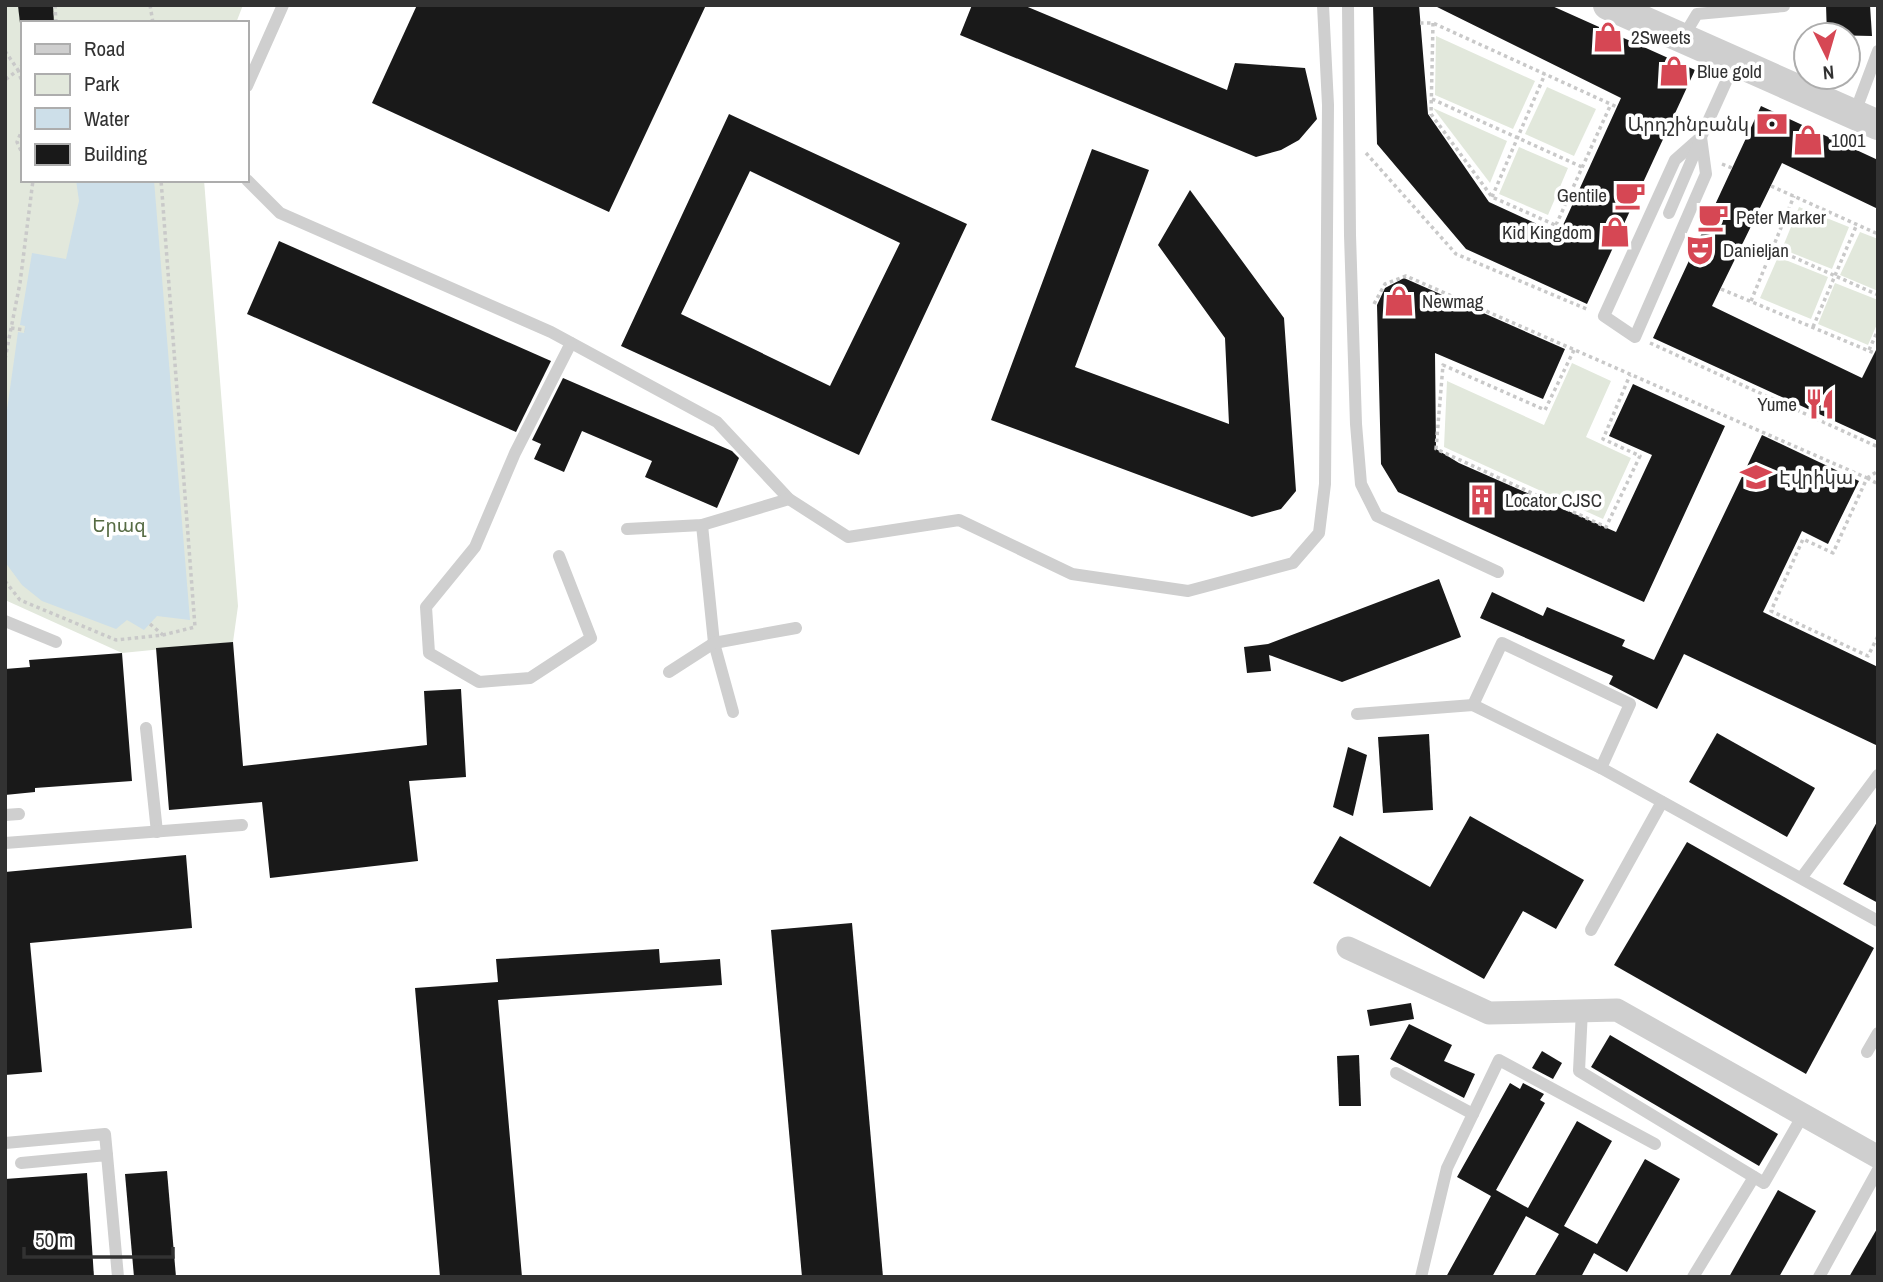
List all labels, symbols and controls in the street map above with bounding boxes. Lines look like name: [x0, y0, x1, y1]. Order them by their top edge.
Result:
shop icon: 2Sweets: [1591, 20, 1625, 54]
legend: [21, 21, 248, 182]
north arrow: [1792, 21, 1862, 91]
place label: 2Sweets: [1631, 24, 1691, 50]
text: Road: [84, 34, 125, 63]
shop icon: Blue gold: [1657, 54, 1691, 88]
place label: Blue gold: [1697, 58, 1762, 84]
text: N: [1822, 59, 1835, 86]
text: Park: [84, 69, 120, 98]
text: Water: [84, 104, 130, 133]
bank icon: Արդշինբանկ: [1755, 107, 1789, 141]
place label: Արդշինբանկ: [1628, 111, 1749, 137]
shop icon: 1001: [1791, 123, 1825, 157]
place label: 1001: [1831, 127, 1866, 153]
text: Building: [84, 139, 148, 168]
cafe icon: Gentile: [1613, 178, 1647, 212]
place label: Gentile: [1557, 182, 1607, 208]
cafe icon: Peter Marker: [1696, 200, 1730, 234]
place label: Peter Marker: [1736, 204, 1827, 230]
shop icon: Kid Kingdom: [1598, 215, 1632, 249]
place label: Kid Kingdom: [1502, 219, 1592, 245]
theatre icon: Danieljan: [1683, 233, 1717, 267]
place label: Danieljan: [1723, 237, 1789, 263]
shop icon: Newmag: [1382, 284, 1416, 318]
place label: Newmag: [1422, 288, 1484, 314]
restaurant icon: Yume: [1803, 387, 1837, 421]
place label: Yume: [1757, 391, 1797, 417]
school or university icon: Էվրիկա: [1739, 460, 1773, 494]
place label: Էվրիկա: [1779, 464, 1853, 490]
building icon: Locator CJSC: [1465, 483, 1499, 517]
place label: Locator CJSC: [1505, 487, 1602, 513]
park label: Երազ: [92, 512, 147, 538]
scale bar: [24, 1216, 173, 1260]
text: 50 m: [35, 1225, 73, 1254]

